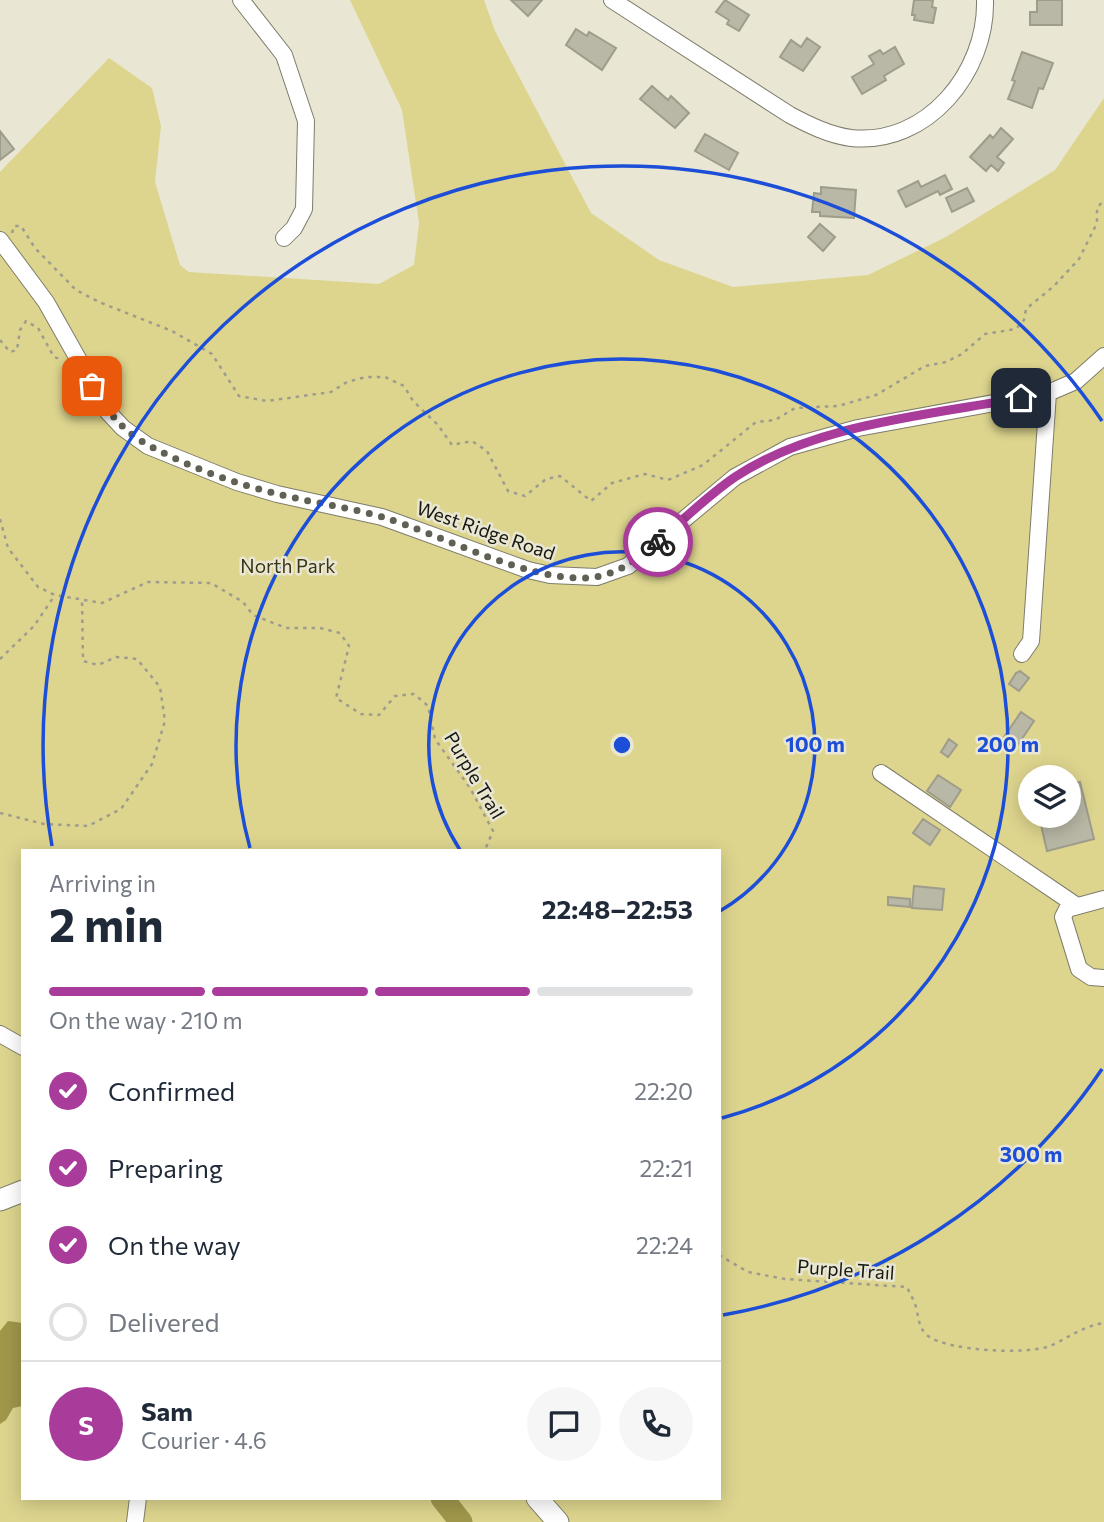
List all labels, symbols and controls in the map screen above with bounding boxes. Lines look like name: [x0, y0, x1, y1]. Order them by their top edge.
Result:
pin: [62, 356, 122, 416]
icon: bag: [73, 367, 111, 405]
pin: [991, 368, 1051, 428]
icon: home: [1002, 379, 1040, 417]
street label: West Ridge Road: [414, 496, 558, 564]
courier: [623, 507, 693, 577]
icon: bike: [639, 523, 677, 561]
park label: North Park: [240, 554, 336, 577]
street label: Purple Trail: [440, 727, 510, 823]
text: 100 m: [785, 731, 845, 756]
text: 200 m: [977, 731, 1039, 756]
centre of rings: [610, 733, 634, 757]
map controls: [1018, 765, 1081, 828]
button: layers: [1018, 765, 1081, 828]
text: Arriving in: [49, 869, 156, 897]
text: 22:48–22:53: [542, 893, 693, 924]
text: 2 min: [49, 895, 164, 951]
text: On the way · 210 m: [49, 1006, 243, 1034]
icon: check: [49, 1072, 87, 1110]
text: Confirmed: [108, 1075, 235, 1106]
text: 22:20: [634, 1077, 693, 1105]
text: 300 m: [1000, 1141, 1062, 1166]
icon: check: [49, 1149, 87, 1187]
text: Preparing: [108, 1152, 223, 1183]
text: 22:21: [639, 1154, 693, 1182]
icon: check: [49, 1226, 87, 1264]
text: On the way: [108, 1229, 241, 1260]
text: 22:24: [636, 1231, 693, 1259]
street label: Purple Trail: [797, 1254, 895, 1284]
text: Delivered: [108, 1306, 219, 1337]
button: chat: [527, 1387, 601, 1461]
button: phone: [619, 1387, 693, 1461]
text: Sam: [141, 1395, 193, 1426]
text: S: [78, 1409, 94, 1440]
text: Courier · 4.6: [141, 1426, 267, 1454]

